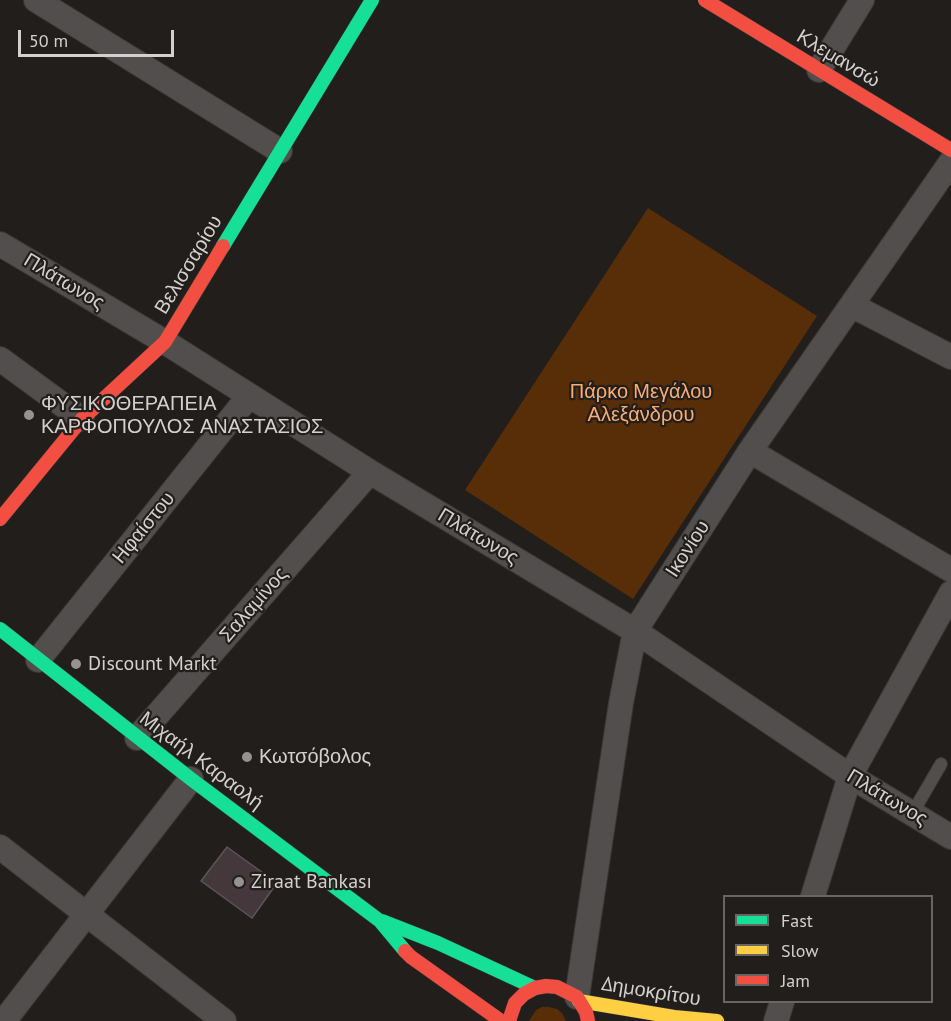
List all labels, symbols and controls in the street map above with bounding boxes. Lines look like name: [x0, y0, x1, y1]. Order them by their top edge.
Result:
scale bar: [21, 18, 177, 56]
street label: Κλεμανσώ: [792, 25, 884, 93]
text: 50 m: [29, 29, 68, 52]
street label: Βελισσαρίου: [150, 211, 228, 319]
street label: Πλάτωνος: [19, 249, 109, 315]
park label: Πάρκο Μεγάλου Αλεξάνδρου: [570, 380, 712, 427]
place label: ΦΥΣΙΚΟΘΕΡΑΠΕΙΑ ΚΑΡΦΟΠΟΥΛΟΣ ΑΝΑΣΤΑΣΙΟΣ: [41, 392, 323, 439]
marker: ΦΥΣΙΚΟΘΕΡΑΠΕΙΑ ΚΑΡΦΟΠΟΥΛΟΣ ΑΝΑΣΤΑΣΙΟΣ: [22, 408, 36, 422]
street label: Ηφαίστου: [108, 487, 180, 569]
street label: Πλάτωνος: [433, 504, 523, 570]
street label: Ικονίου: [661, 516, 715, 582]
street label: Σαλαμίνος: [215, 563, 293, 647]
place label: Discount Markt: [88, 652, 217, 676]
marker: Discount Markt: [69, 657, 83, 671]
street label: Μιχαήλ Καραολή: [134, 707, 268, 815]
place label: Κωτσόβολος: [259, 745, 371, 769]
marker: Κωτσόβολος: [240, 750, 254, 764]
street label: Πλάτωνος: [842, 765, 932, 831]
place label: Ziraat Bankası: [251, 870, 372, 894]
marker: Ziraat Bankası: [232, 875, 246, 889]
legend: [723, 895, 933, 1003]
text: Fast: [781, 909, 813, 932]
text: Slow: [781, 939, 819, 962]
text: Jam: [781, 969, 810, 992]
street label: Δημοκρίτου: [600, 972, 702, 1012]

